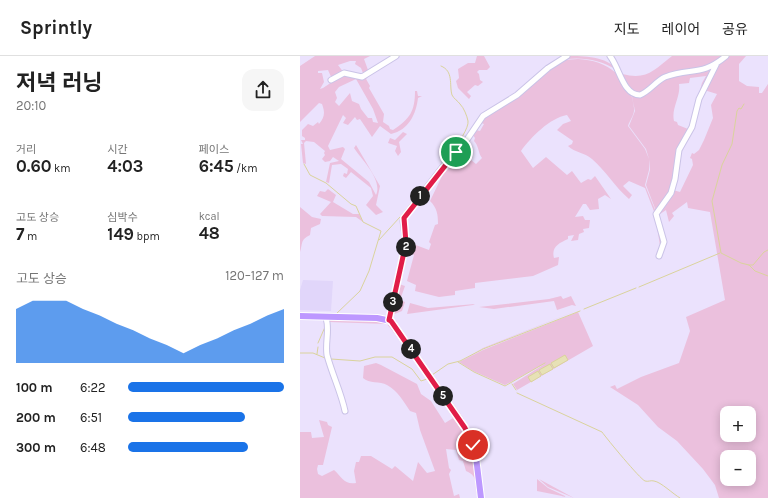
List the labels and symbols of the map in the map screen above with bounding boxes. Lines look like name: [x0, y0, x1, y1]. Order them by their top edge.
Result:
pin: [439, 135, 473, 169]
pin: 1: [410, 186, 430, 206]
pin: 2: [396, 237, 416, 257]
pin: 3: [383, 292, 403, 312]
pin: 4: [401, 339, 421, 359]
pin: 5: [433, 386, 453, 406]
pin: [456, 428, 490, 462]

